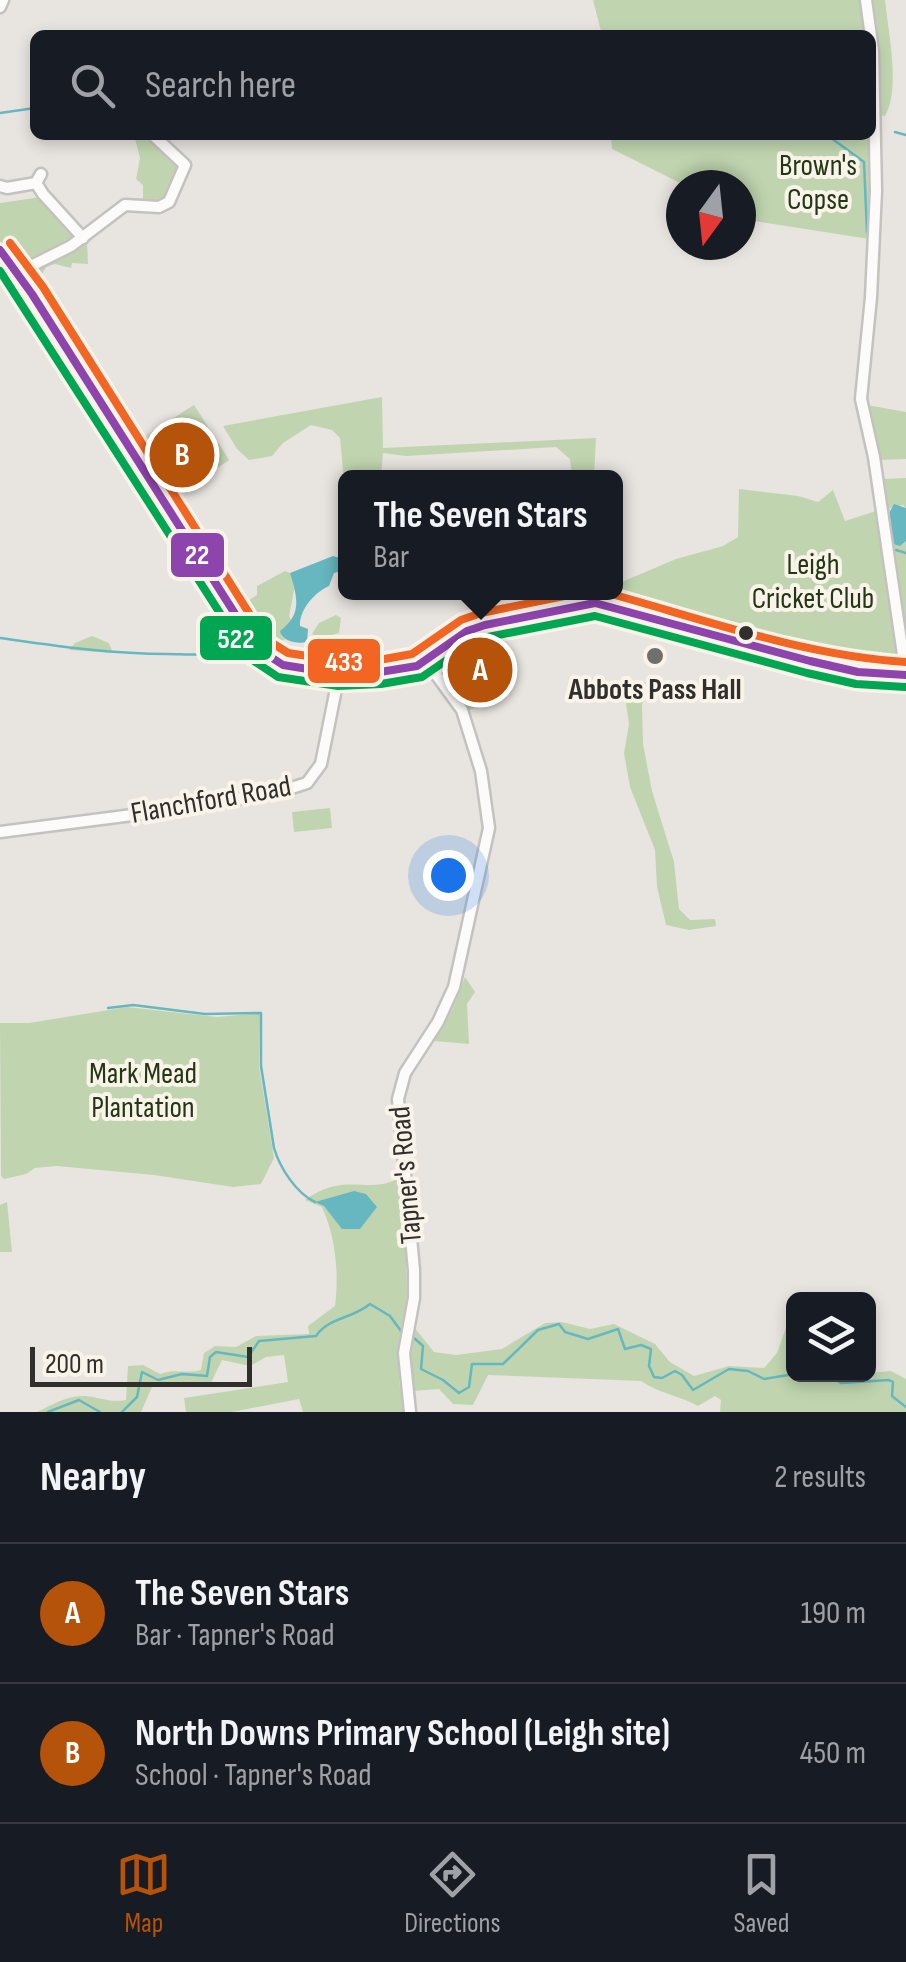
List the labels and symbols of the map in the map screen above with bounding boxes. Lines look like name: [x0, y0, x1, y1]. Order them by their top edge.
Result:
park label: Brown's Copse: [779, 148, 857, 218]
north arrow: [666, 170, 756, 260]
pin: B: [150, 418, 214, 492]
line badge: 22: [169, 531, 226, 579]
text: 22: [185, 539, 209, 572]
park label: Leigh Cricket Club: [752, 547, 874, 617]
line badge: 522: [198, 614, 274, 662]
text: 522: [218, 623, 254, 656]
unlabelled marker: [736, 623, 756, 643]
pin: A: [448, 632, 512, 708]
line badge: 433: [306, 637, 382, 685]
marker: Abbots Pass Hall: [644, 645, 666, 667]
text: 433: [325, 646, 363, 679]
place label: Abbots Pass Hall: [567, 672, 742, 708]
street label: Flanchford Road: [128, 768, 294, 832]
your location: [423, 850, 474, 901]
park label: Mark Mead Plantation: [89, 1056, 197, 1126]
street label: Tapner's Road: [382, 1105, 430, 1245]
scale bar: [30, 1342, 252, 1386]

